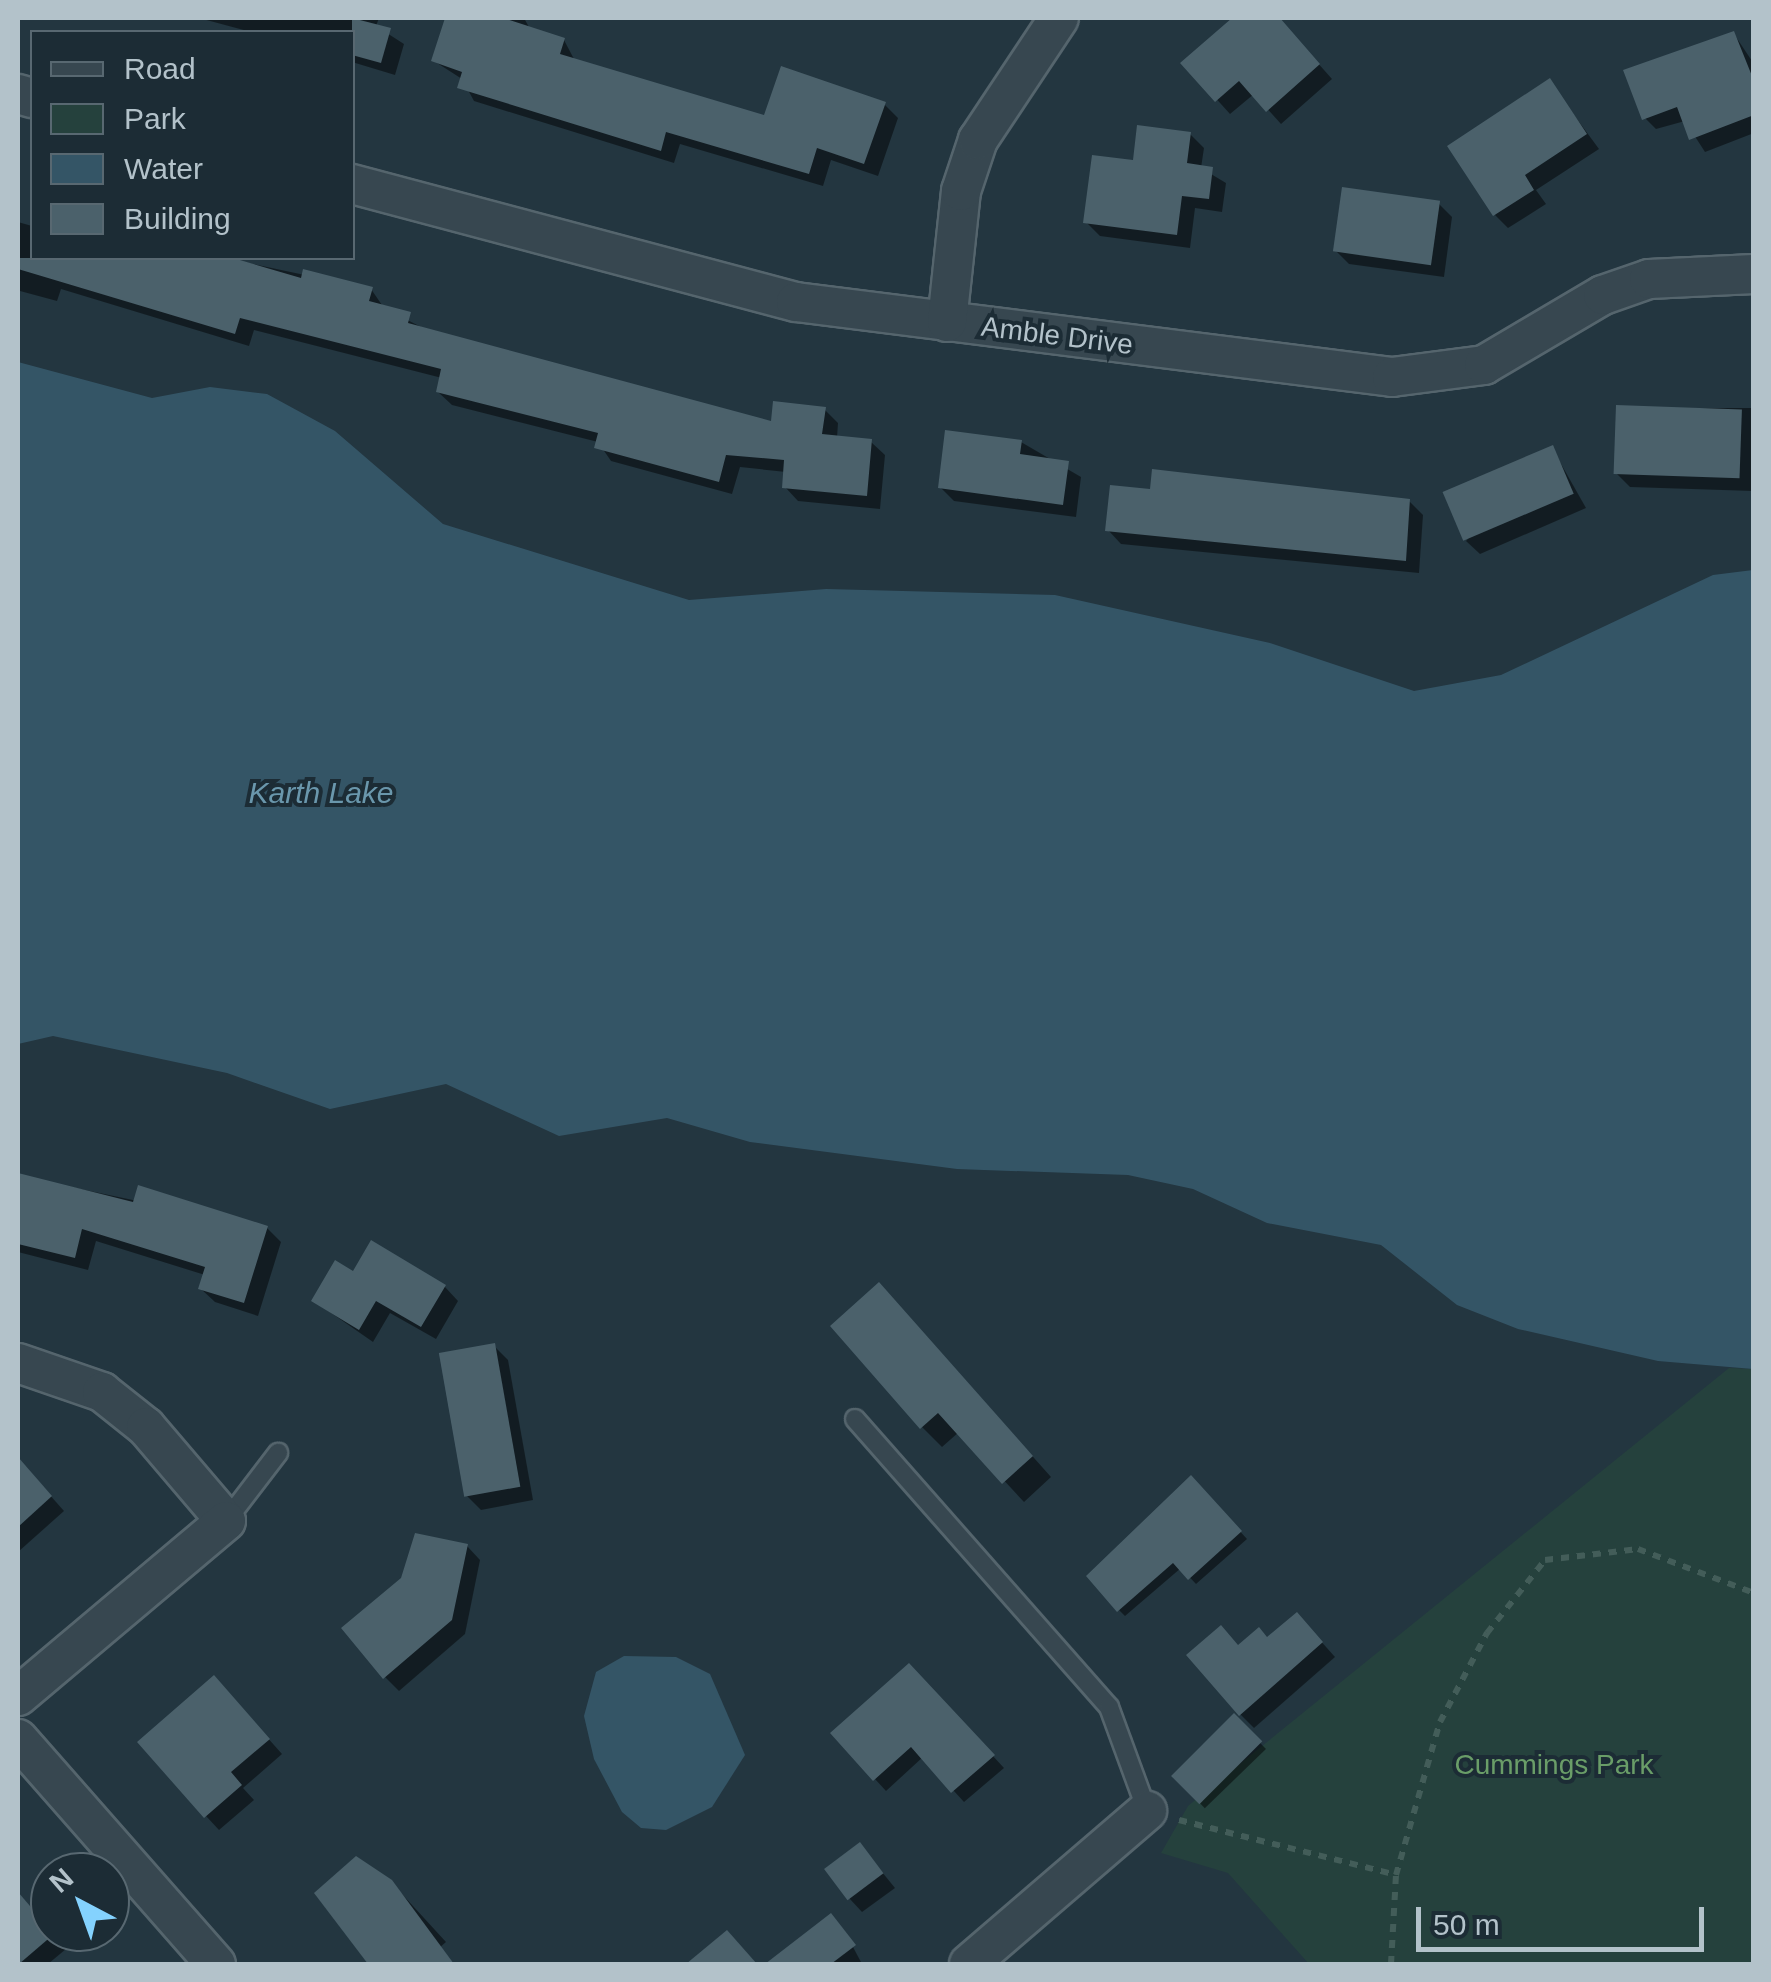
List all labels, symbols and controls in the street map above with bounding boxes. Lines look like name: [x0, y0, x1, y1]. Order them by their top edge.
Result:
legend: [30, 30, 355, 260]
text: Road: [124, 52, 196, 85]
text: Park: [124, 102, 186, 135]
text: Water: [124, 152, 203, 185]
text: Building: [124, 202, 231, 235]
street label: Amble Drive: [979, 310, 1135, 362]
water label: Karth Lake: [248, 775, 394, 811]
park label: Cummings Park: [1454, 1748, 1654, 1782]
north arrow: [30, 1852, 130, 1952]
text: N: [43, 1862, 79, 1899]
scale bar: [1421, 1887, 1708, 1949]
text: 50 m: [1433, 1908, 1500, 1941]

